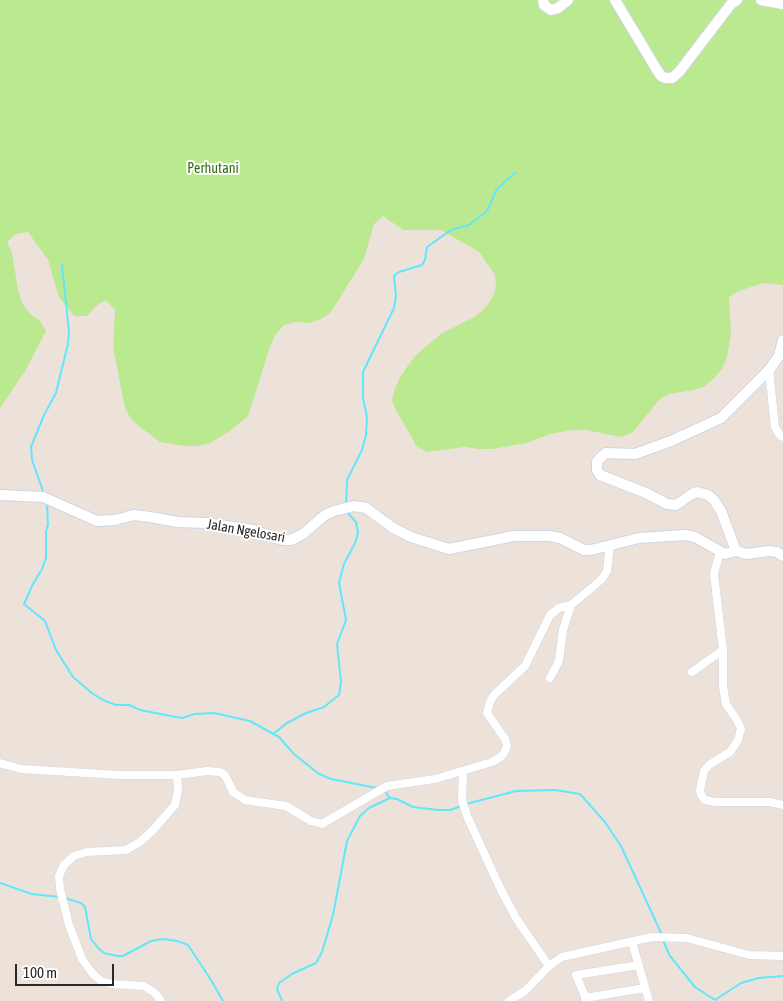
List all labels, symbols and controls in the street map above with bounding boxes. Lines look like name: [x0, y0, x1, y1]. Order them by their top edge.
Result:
park label: Perhutani: [187, 161, 239, 177]
street label: Jalan Ngelosari: [206, 516, 286, 546]
scale bar: [18, 954, 116, 986]
text: 100 m: [23, 964, 57, 981]

